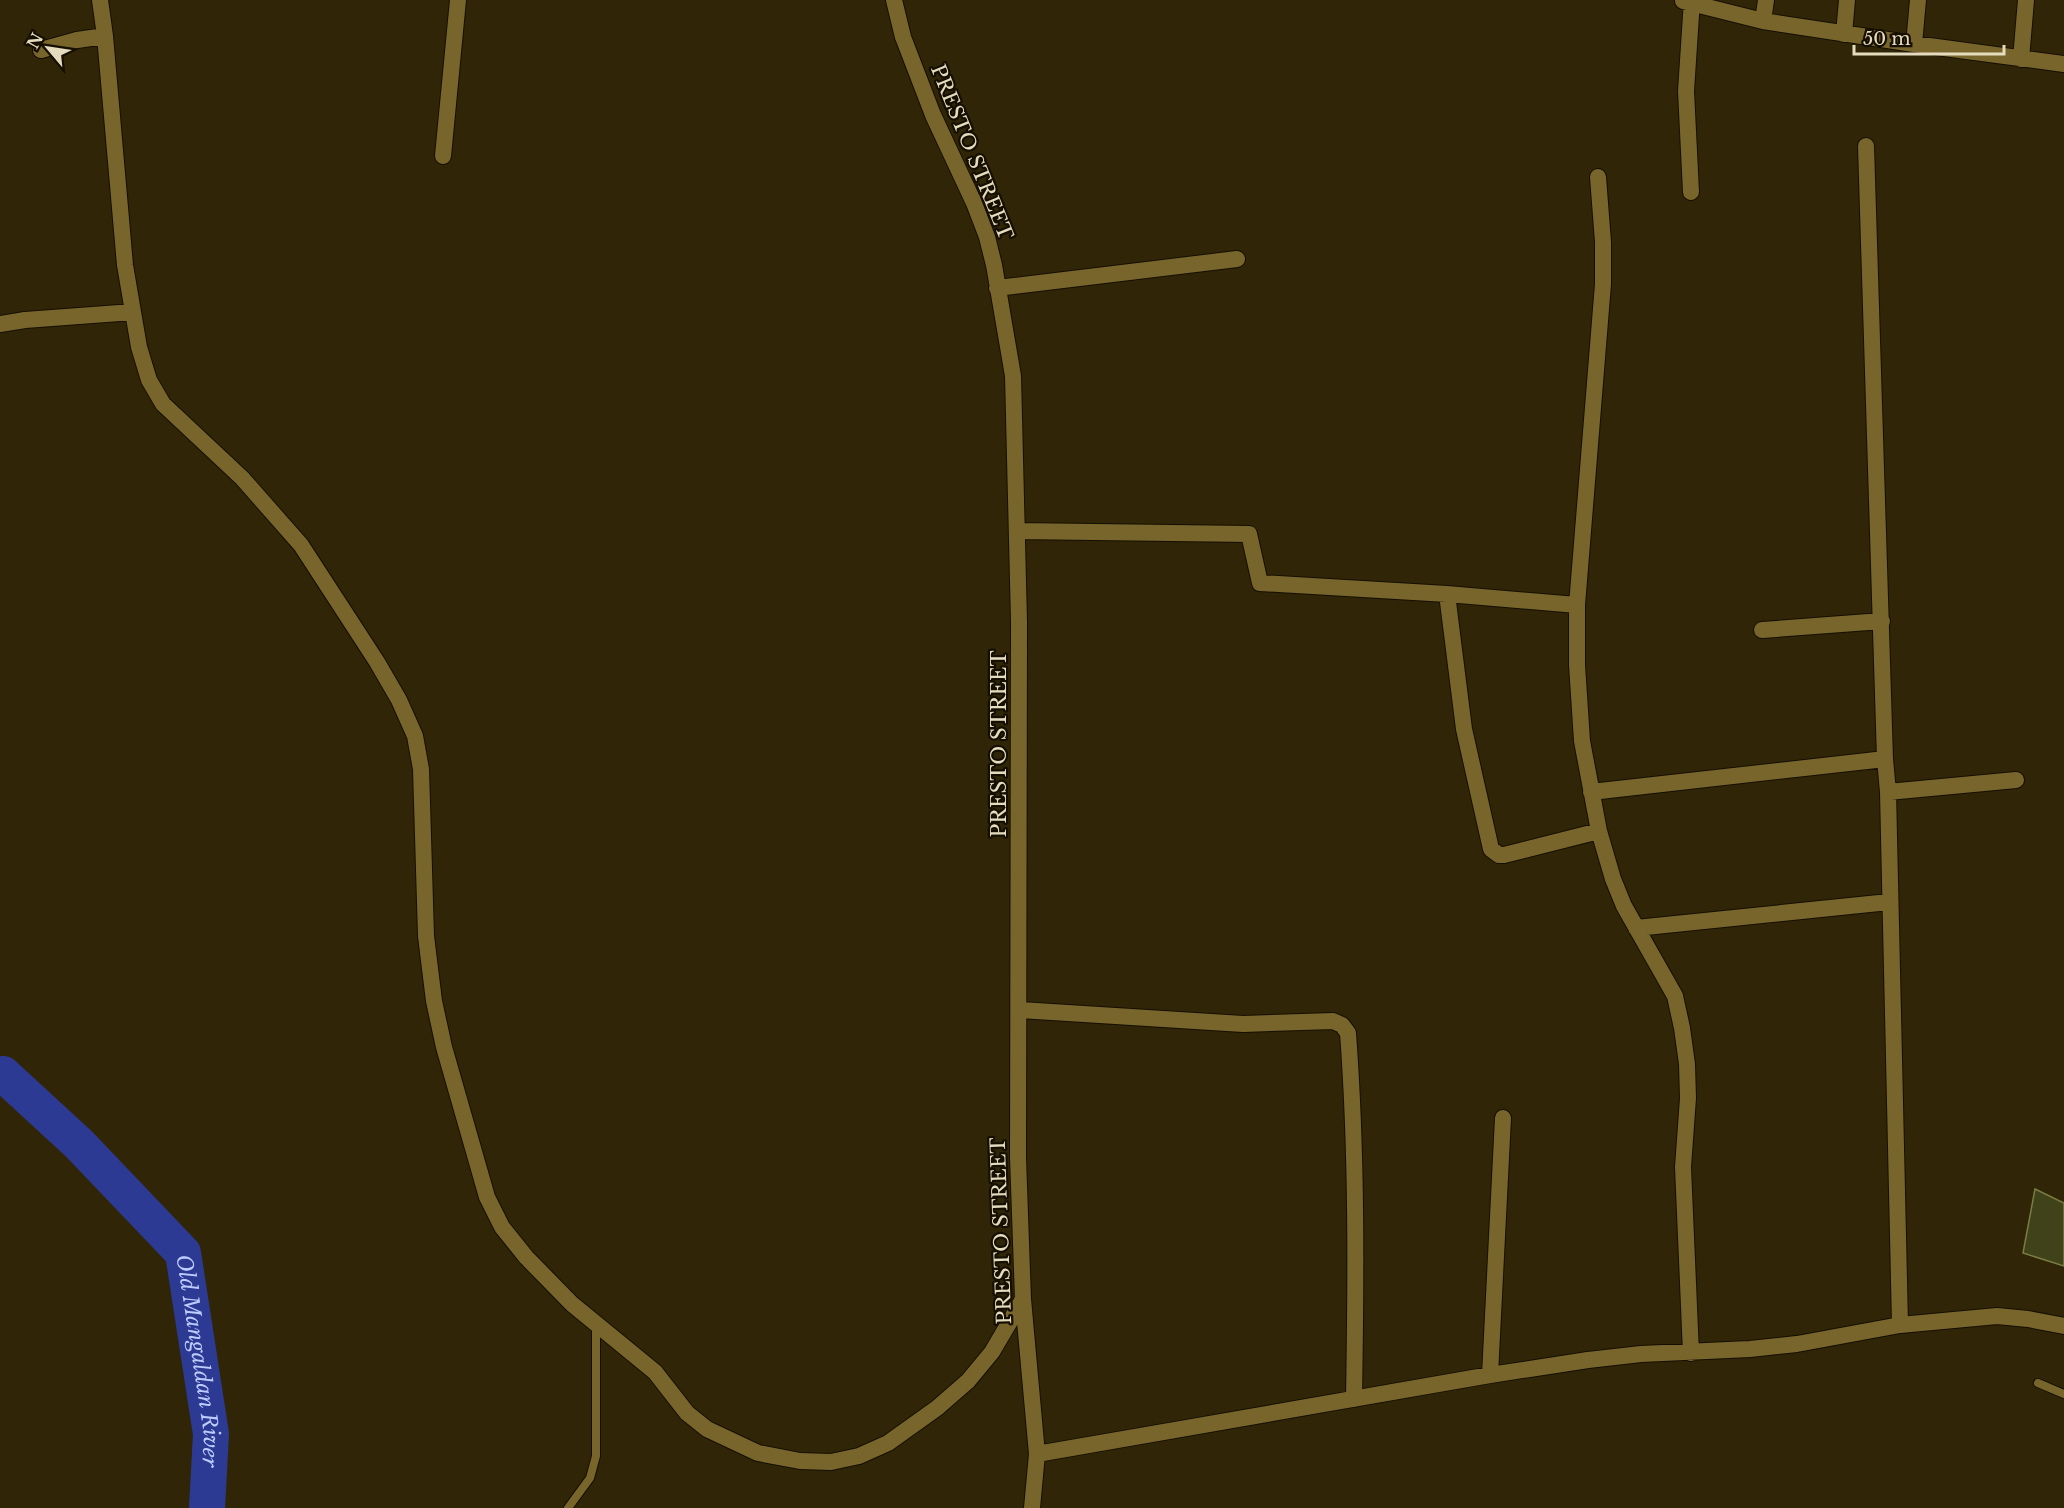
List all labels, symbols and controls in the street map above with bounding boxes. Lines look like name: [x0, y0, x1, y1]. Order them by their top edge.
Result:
north arrow: [18, 18, 78, 78]
scale bar: [1854, 18, 2004, 56]
text: 50 m: [1863, 28, 1911, 50]
text: N: [22, 29, 47, 52]
street label: PRESTO STREET: [926, 61, 1018, 243]
street label: PRESTO STREET: [987, 651, 1011, 838]
street label: PRESTO STREET: [986, 1137, 1016, 1325]
water label: Old Mangaldan River: [170, 1253, 224, 1469]

